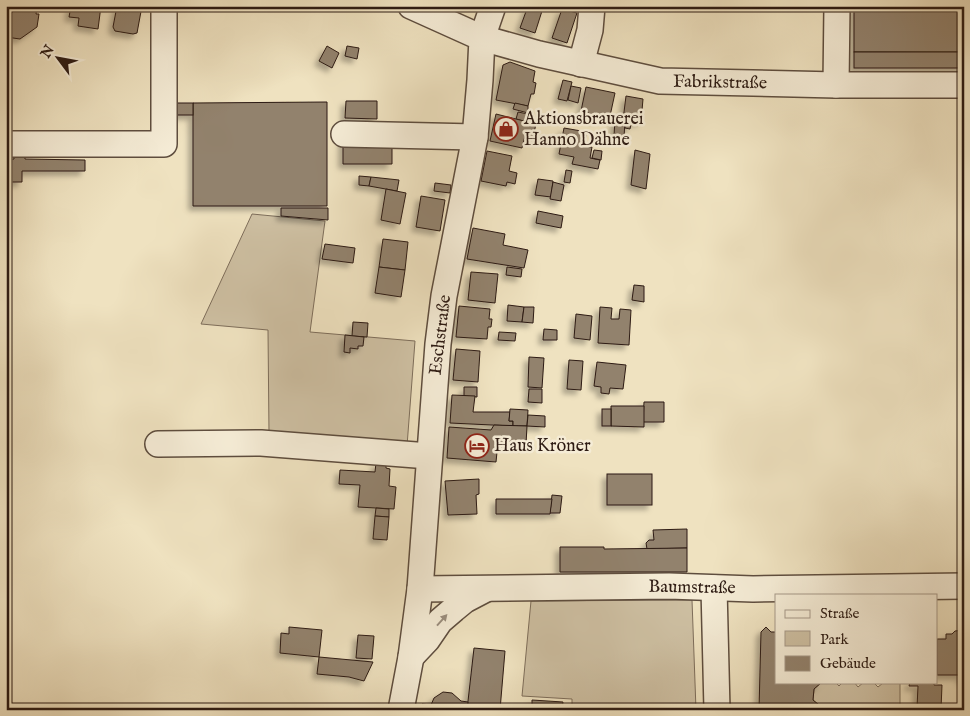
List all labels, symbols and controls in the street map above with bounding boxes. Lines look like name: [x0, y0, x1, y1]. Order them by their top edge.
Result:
north arrow: [32, 32, 82, 82]
text: N: [36, 42, 59, 62]
street label: Fabrikstraße: [673, 71, 767, 95]
place label: Aktionsbrauerei Hanno Dähne: [523, 108, 644, 152]
shop icon: Aktionsbrauerei Hanno Dähne: [493, 116, 519, 142]
street label: Eschstraße: [425, 294, 457, 376]
hotel icon: Haus Kröner: [464, 433, 490, 459]
place label: Haus Kröner: [494, 435, 591, 458]
street label: Baumstraße: [648, 576, 736, 600]
legend: [775, 594, 938, 684]
text: Straße: [820, 604, 860, 623]
one-way arrow: [436, 615, 448, 627]
text: Park: [820, 630, 850, 649]
text: Gebäude: [820, 654, 876, 673]

